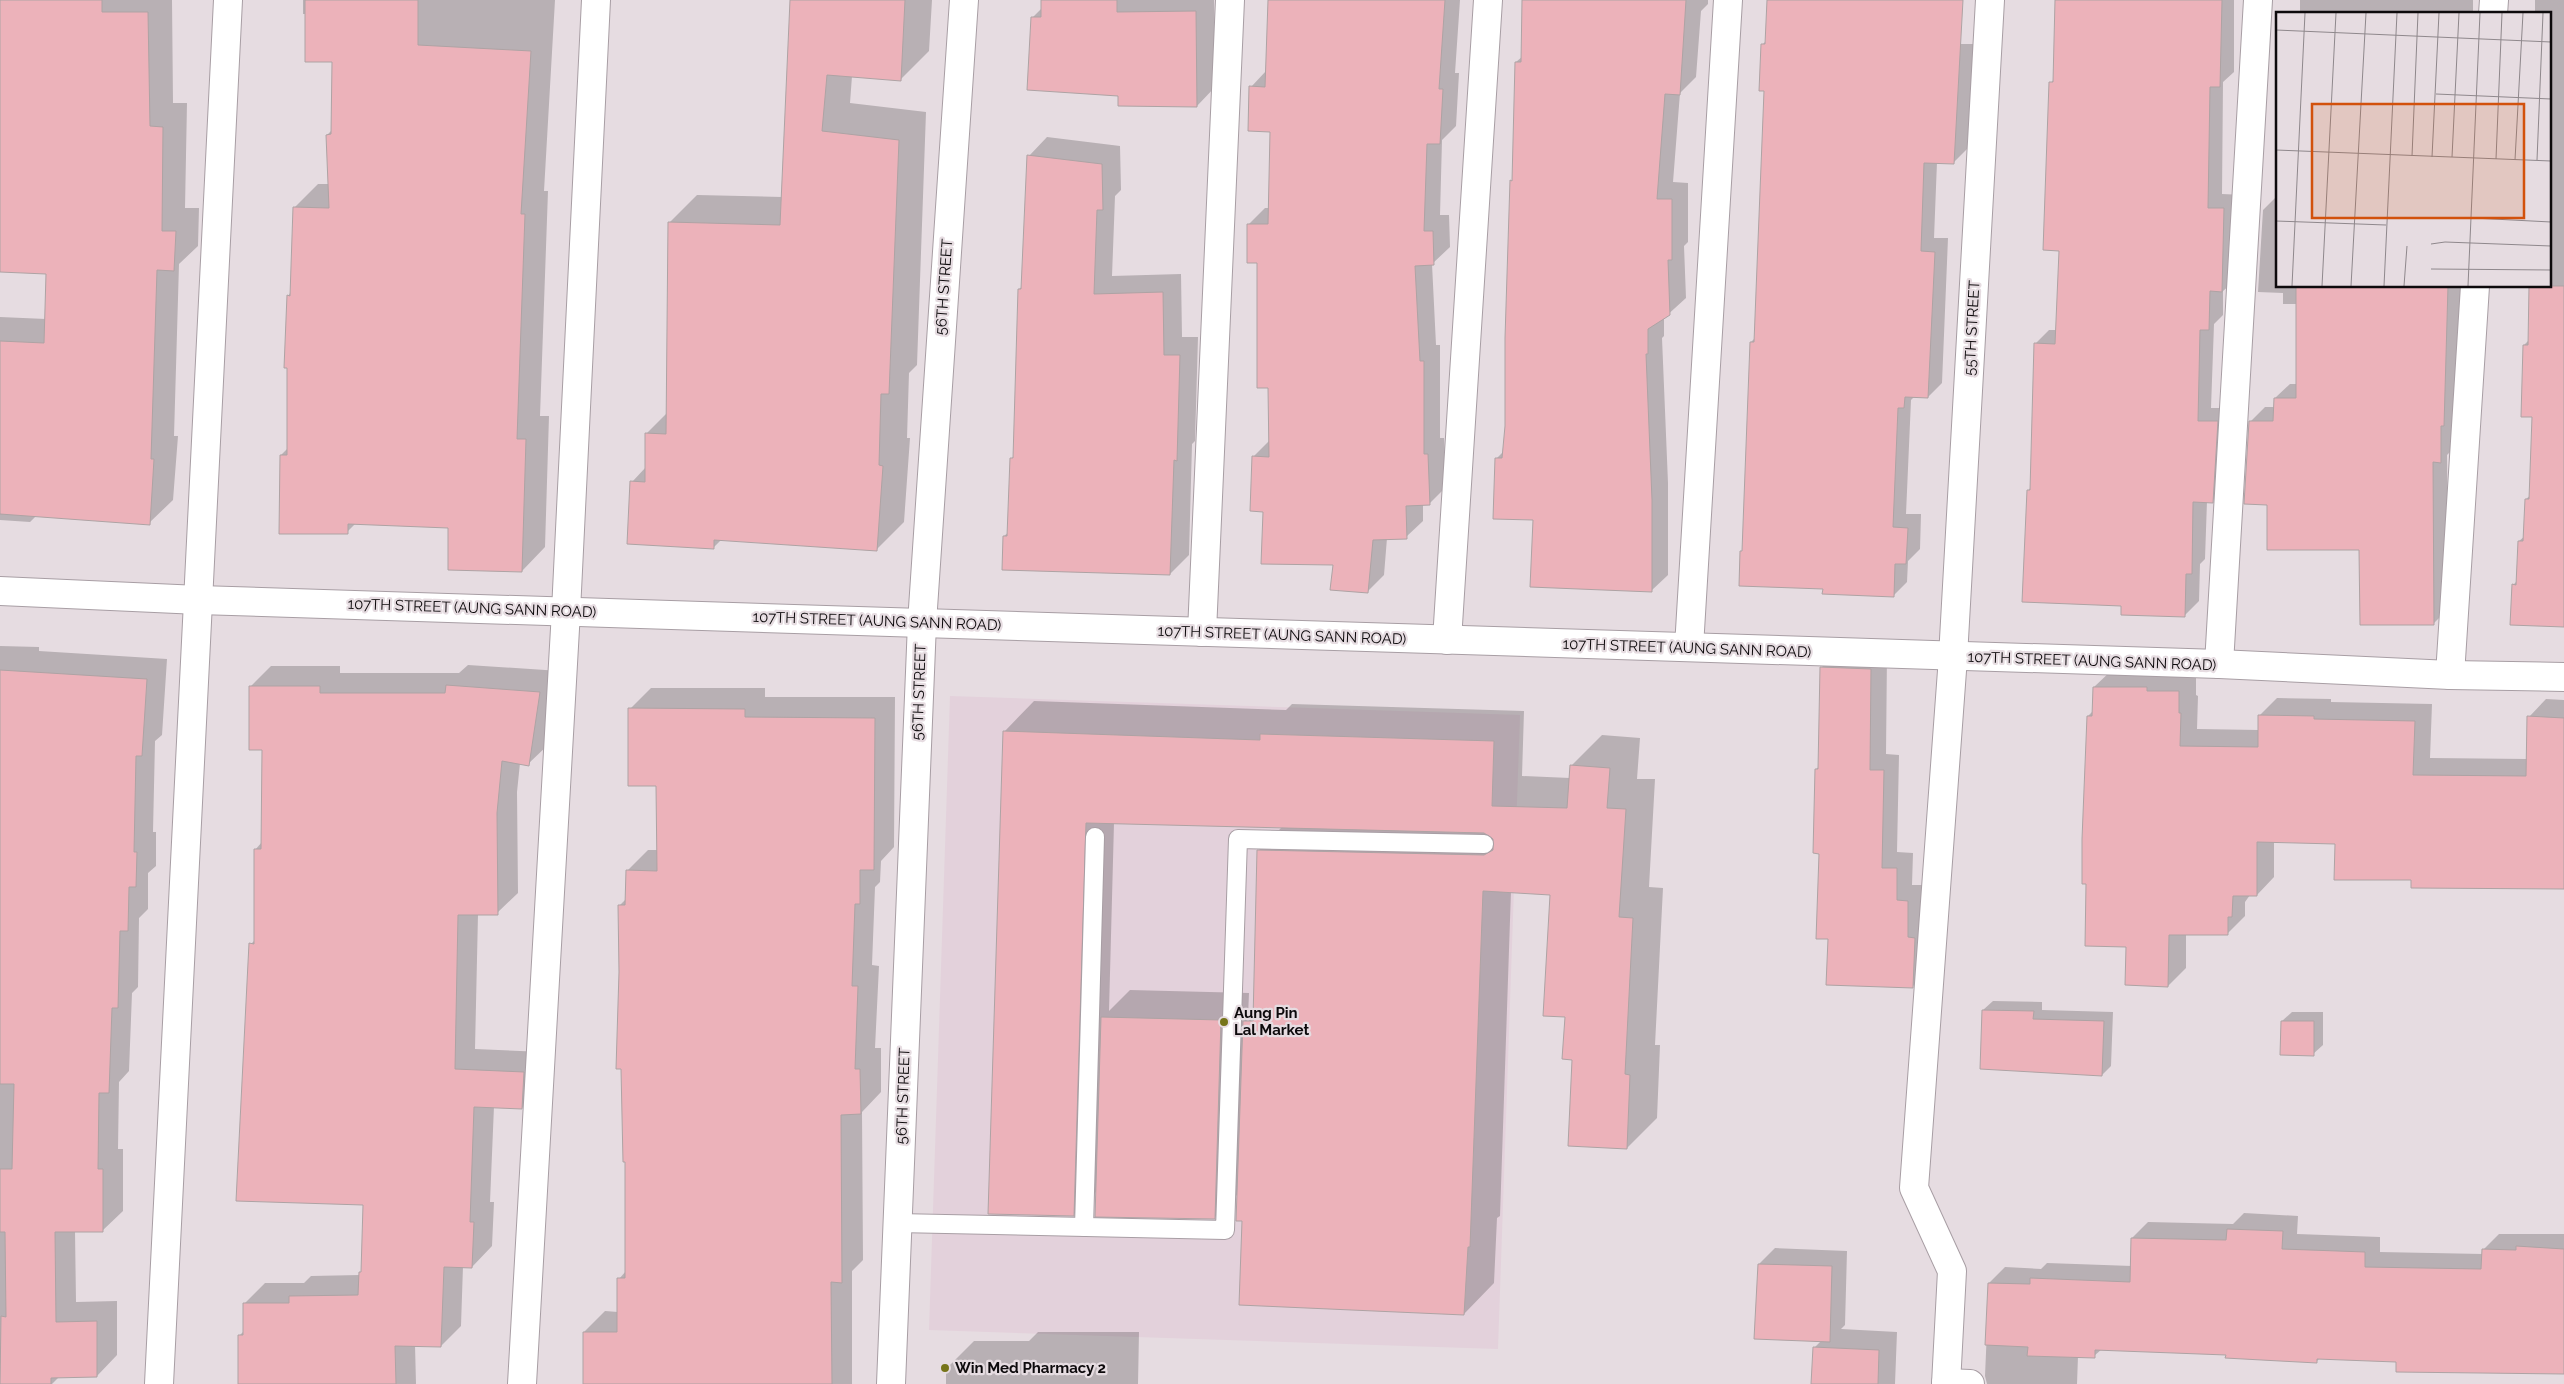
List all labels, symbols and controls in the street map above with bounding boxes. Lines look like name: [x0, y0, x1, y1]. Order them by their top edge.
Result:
inset map: [2276, 12, 2552, 288]
street label: 56TH STREET: [932, 238, 956, 336]
street label: 55TH STREET: [1961, 280, 1983, 376]
street label: 107TH STREET (AUNG SANN ROAD): [347, 595, 597, 621]
street label: 107TH STREET (AUNG SANN ROAD): [752, 608, 1002, 634]
street label: 107TH STREET (AUNG SANN ROAD): [1157, 622, 1407, 648]
street label: 107TH STREET (AUNG SANN ROAD): [1562, 635, 1812, 661]
street label: 56TH STREET: [908, 643, 930, 741]
street label: 107TH STREET (AUNG SANN ROAD): [1967, 648, 2217, 674]
place label: Aung Pin Lal Market: [1234, 1004, 1309, 1039]
marker: Aung Pin Lal Market: [1218, 1016, 1230, 1028]
street label: 56TH STREET: [892, 1047, 914, 1145]
place label: Win Med Pharmacy 2: [955, 1359, 1106, 1377]
marker: Win Med Pharmacy 2: [939, 1362, 951, 1374]

